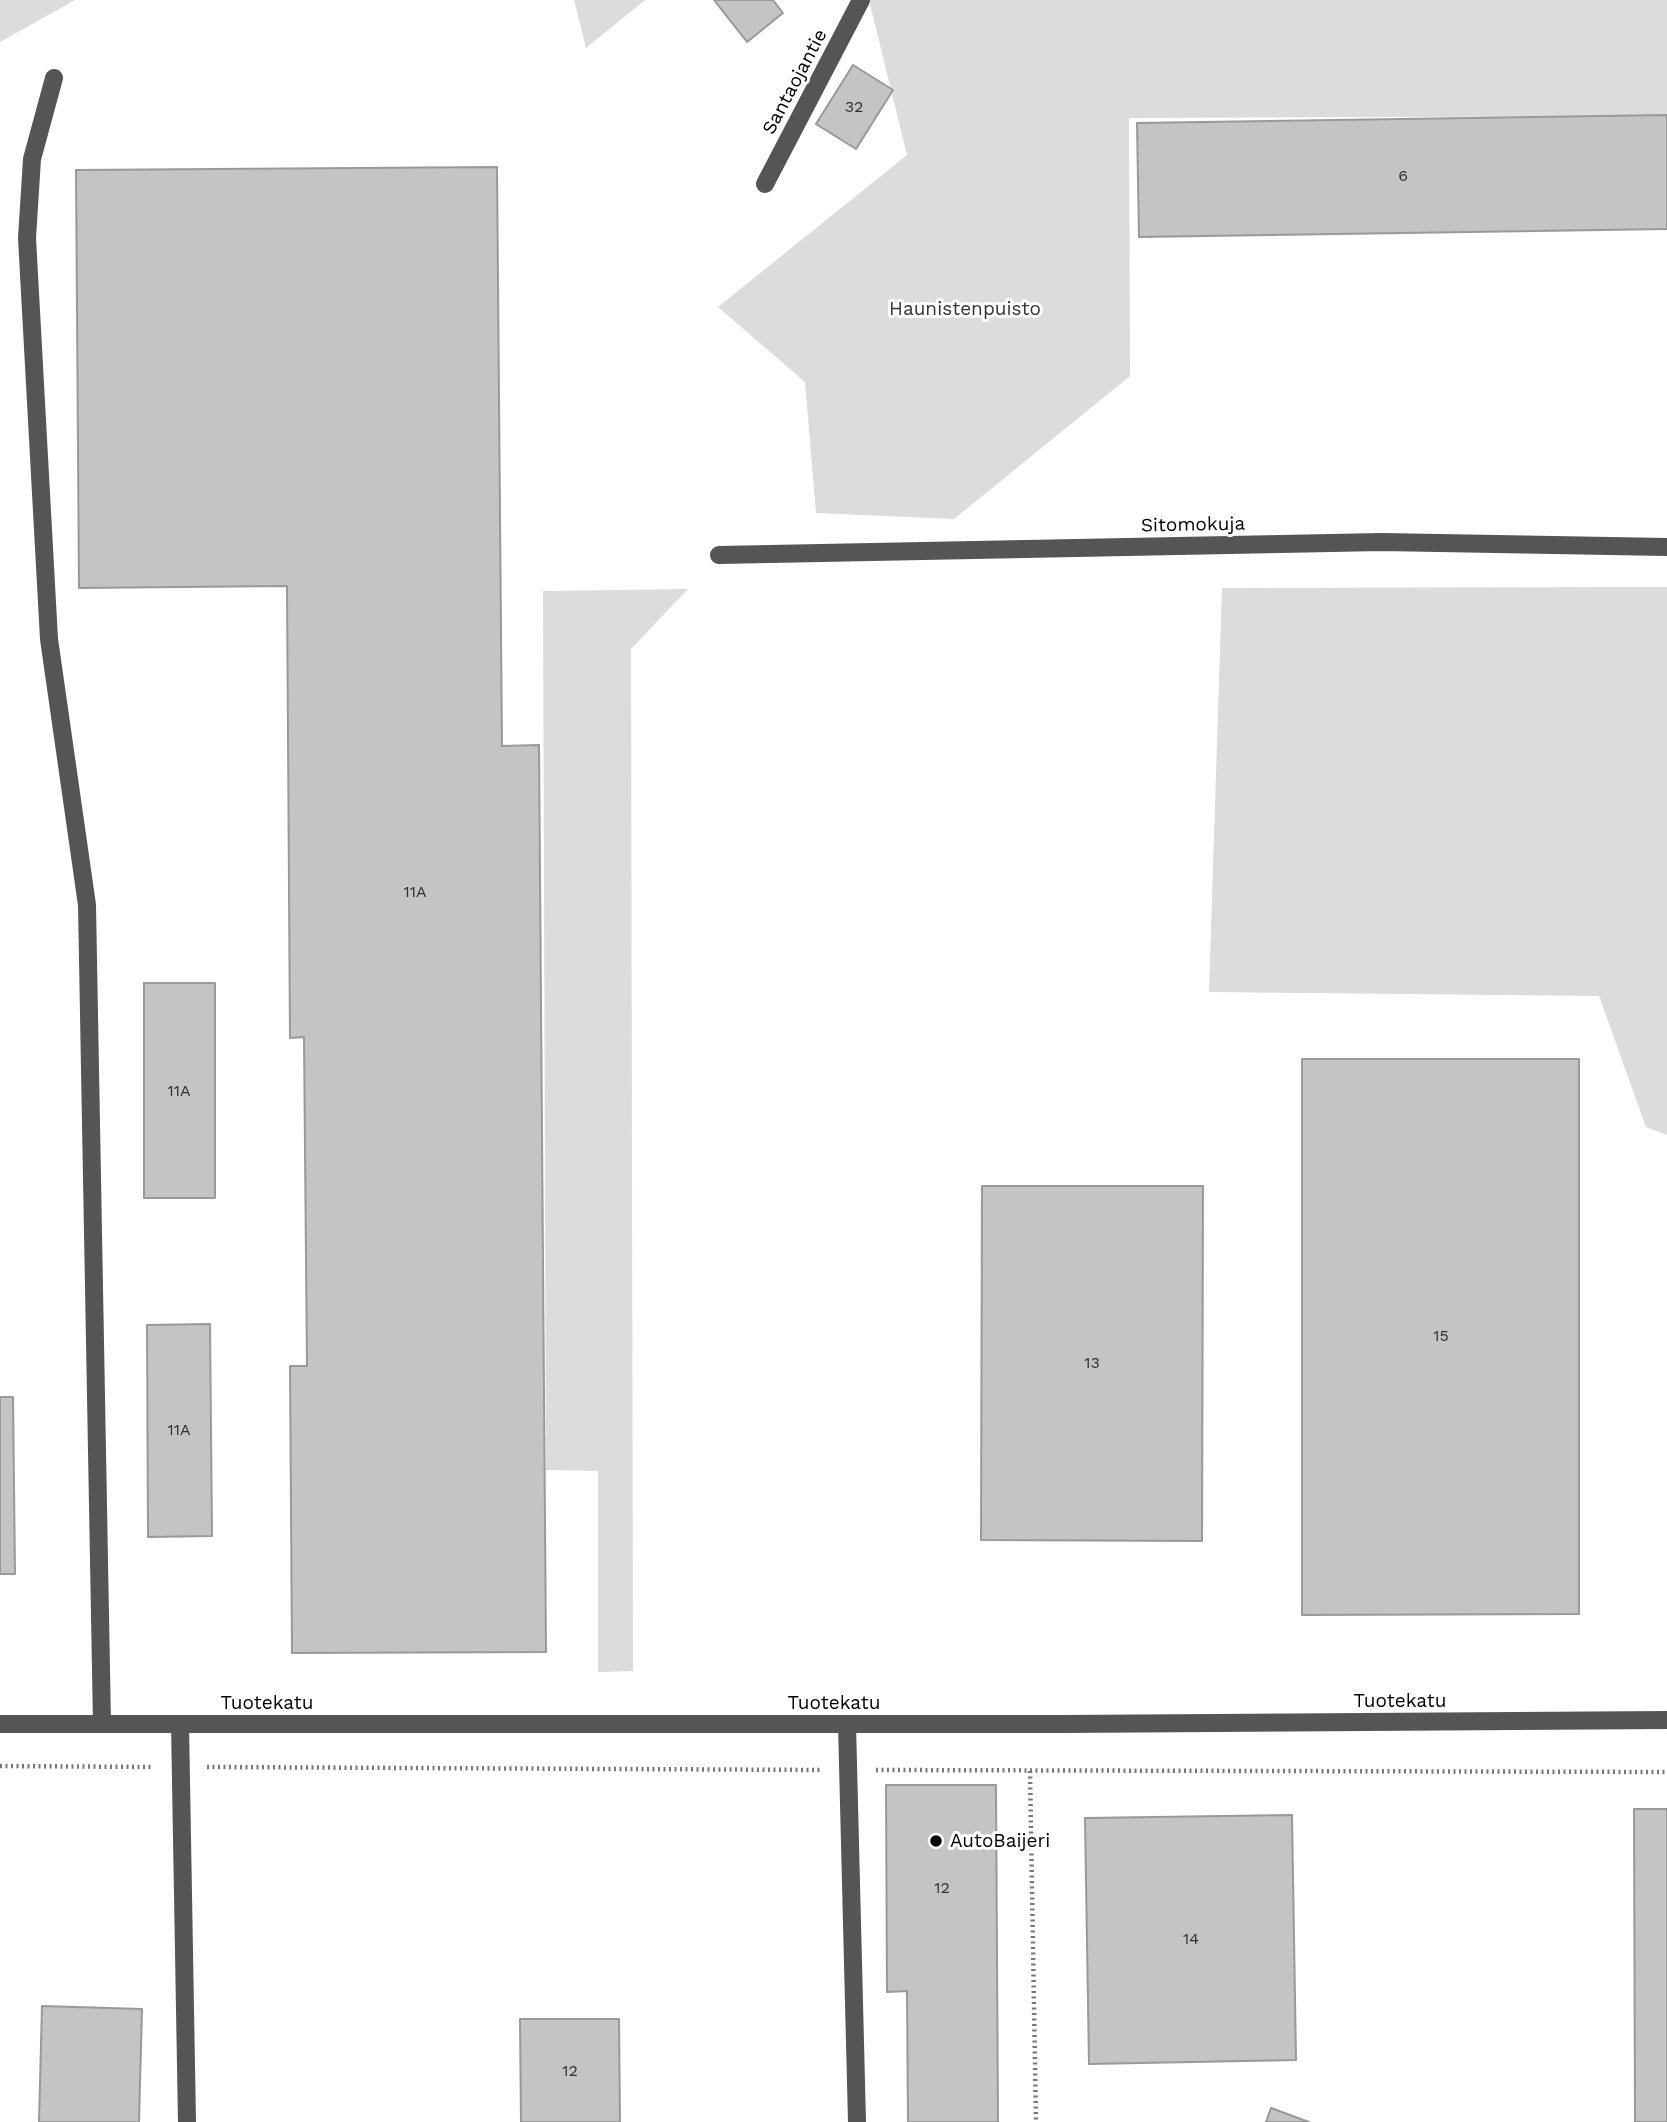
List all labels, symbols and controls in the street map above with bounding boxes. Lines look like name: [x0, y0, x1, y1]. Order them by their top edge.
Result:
street label: Santaojantie: [758, 25, 832, 139]
house number: 32: [845, 97, 863, 117]
house number: 6: [1398, 166, 1408, 186]
park label: Haunistenpuisto: [889, 298, 1041, 320]
street label: Sitomokuja: [1141, 513, 1245, 537]
house number: 11A: [403, 882, 427, 902]
house number: 11A: [167, 1081, 191, 1101]
house number: 15: [1433, 1326, 1449, 1346]
house number: 13: [1084, 1353, 1100, 1373]
house number: 11A: [167, 1420, 191, 1440]
street label: Tuotekatu: [1354, 1690, 1446, 1712]
street label: Tuotekatu: [221, 1692, 313, 1714]
street label: Tuotekatu: [788, 1692, 880, 1714]
place label: AutoBaijeri: [950, 1830, 1050, 1852]
marker: AutoBaijeri: [928, 1833, 944, 1849]
house number: 12: [934, 1878, 950, 1898]
house number: 14: [1183, 1929, 1199, 1949]
house number: 12: [562, 2061, 578, 2081]

